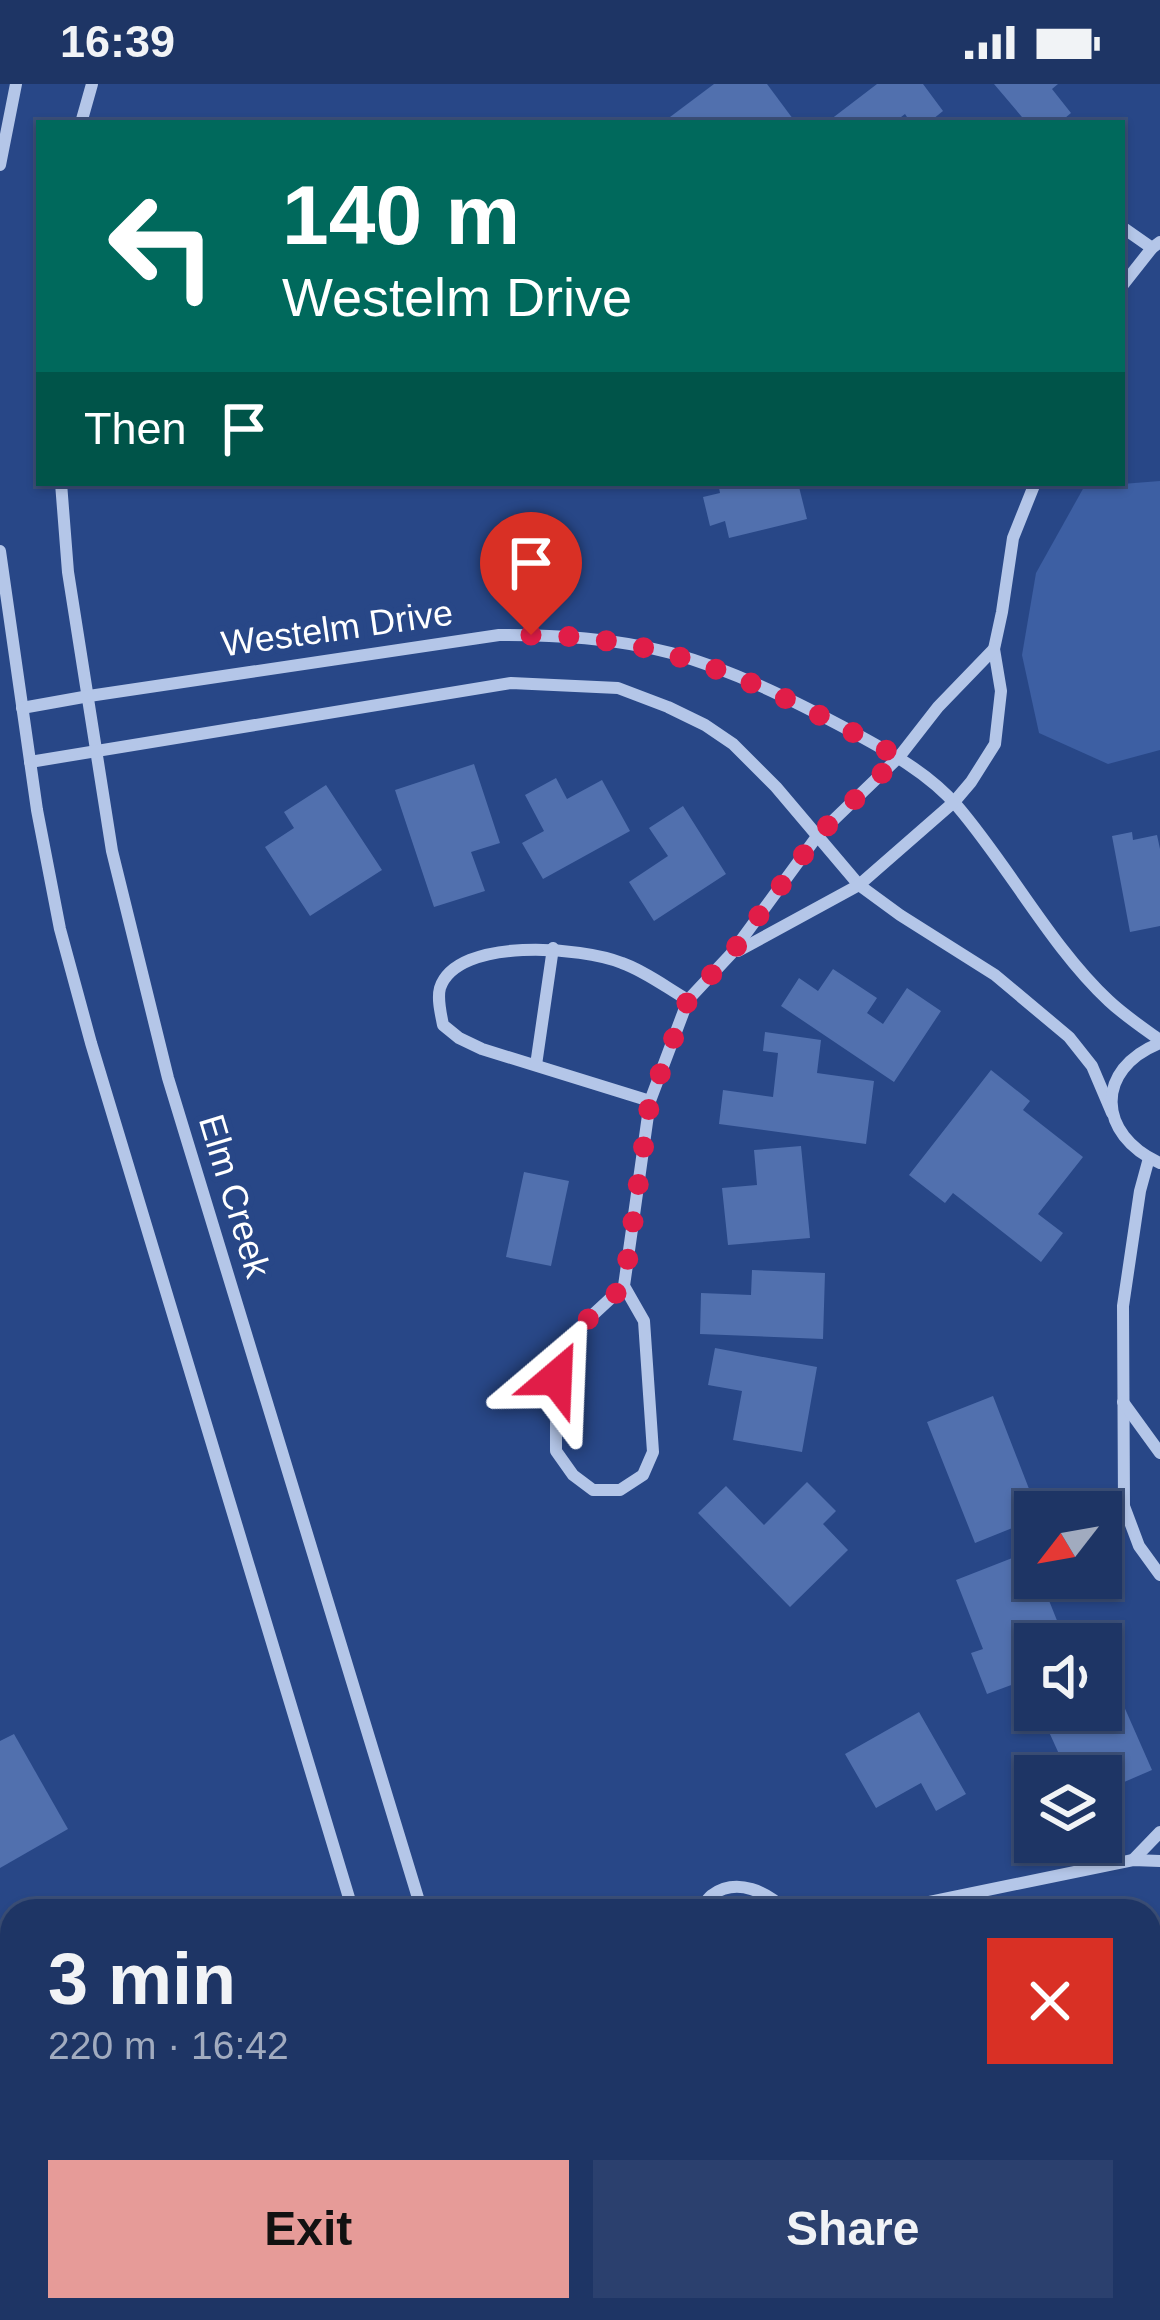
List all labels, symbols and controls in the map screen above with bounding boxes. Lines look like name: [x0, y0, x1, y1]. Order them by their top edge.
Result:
text: 16:39: [60, 16, 175, 67]
icon: left: [84, 168, 240, 324]
text: 140 m: [282, 168, 520, 262]
text: Westelm Drive: [282, 267, 632, 327]
icon: arrive: [211, 396, 277, 462]
text: Then: [84, 403, 187, 454]
pin: [480, 512, 582, 635]
icon: arrive: [498, 530, 564, 596]
street label: Westelm Drive: [219, 591, 455, 665]
street label: Elm Creek: [191, 1110, 279, 1283]
position arrow: [493, 1315, 619, 1441]
north arrow: [1014, 1491, 1122, 1599]
map controls: [1014, 1491, 1122, 1863]
button: sound: [1014, 1623, 1122, 1731]
button: layers: [1014, 1755, 1122, 1863]
button: close: [987, 1938, 1113, 2064]
text: 3 min: [48, 1939, 236, 2019]
text: 220 m · 16:42: [48, 2024, 289, 2067]
button: Exit: [48, 2160, 569, 2298]
button: Share: [593, 2160, 1113, 2298]

